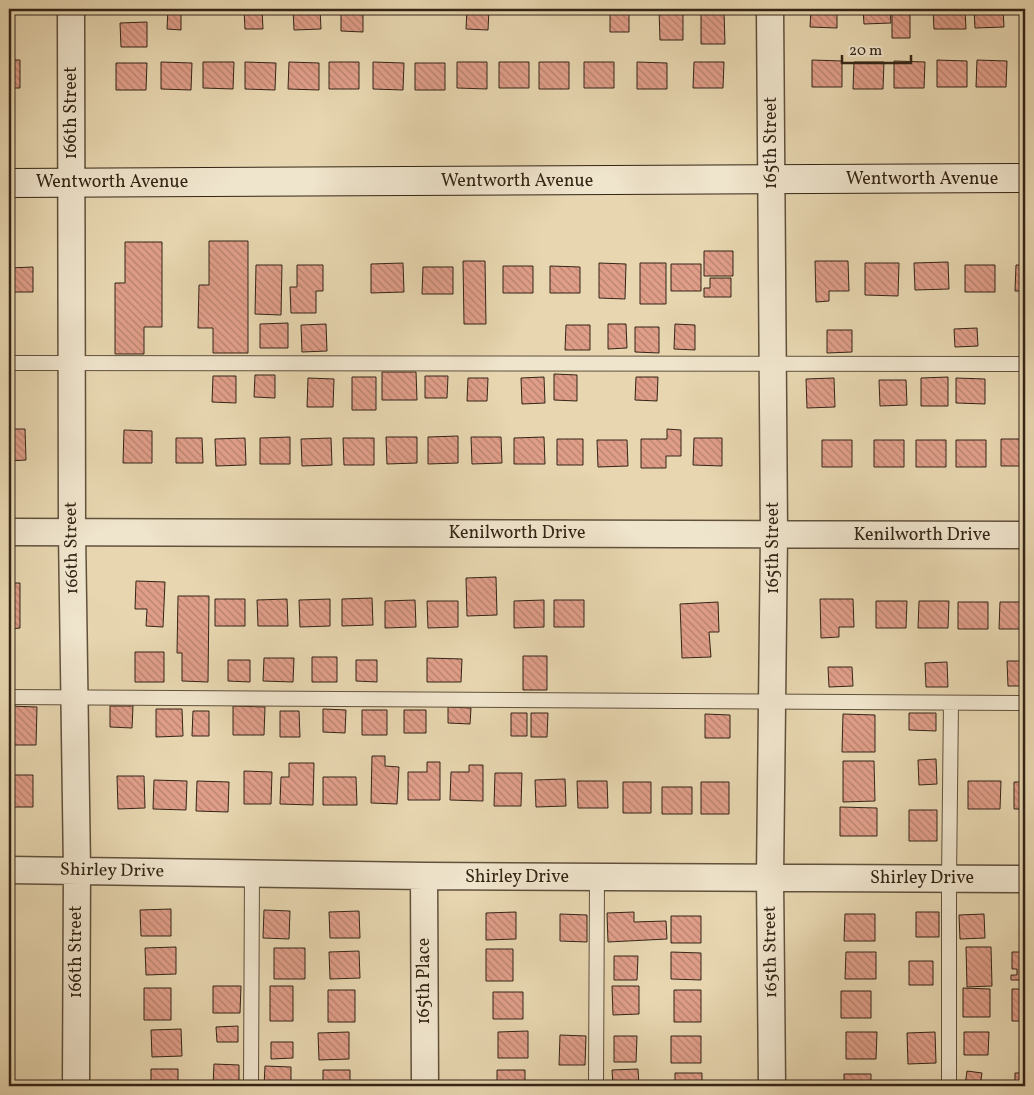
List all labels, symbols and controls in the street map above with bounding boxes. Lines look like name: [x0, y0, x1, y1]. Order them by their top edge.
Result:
scale bar: [842, 32, 910, 64]
text: 20 m: [849, 41, 882, 62]
street label: 166th Street: [59, 66, 84, 160]
street label: 165th Street: [759, 97, 784, 189]
street label: Wentworth Avenue: [846, 167, 998, 192]
street label: Wentworth Avenue: [441, 169, 593, 194]
street label: Wentworth Avenue: [36, 170, 188, 195]
street label: 166th Street: [59, 501, 85, 595]
street label: 165th Street: [761, 502, 786, 594]
street label: Kenilworth Drive: [448, 521, 586, 546]
street label: Kenilworth Drive: [853, 523, 991, 548]
street label: Shirley Drive: [60, 858, 164, 884]
street label: Shirley Drive: [465, 865, 569, 890]
street label: Shirley Drive: [870, 866, 974, 891]
street label: 166th Street: [64, 905, 89, 999]
street label: 165th Street: [758, 905, 784, 999]
street label: 165th Place: [412, 938, 437, 1024]

